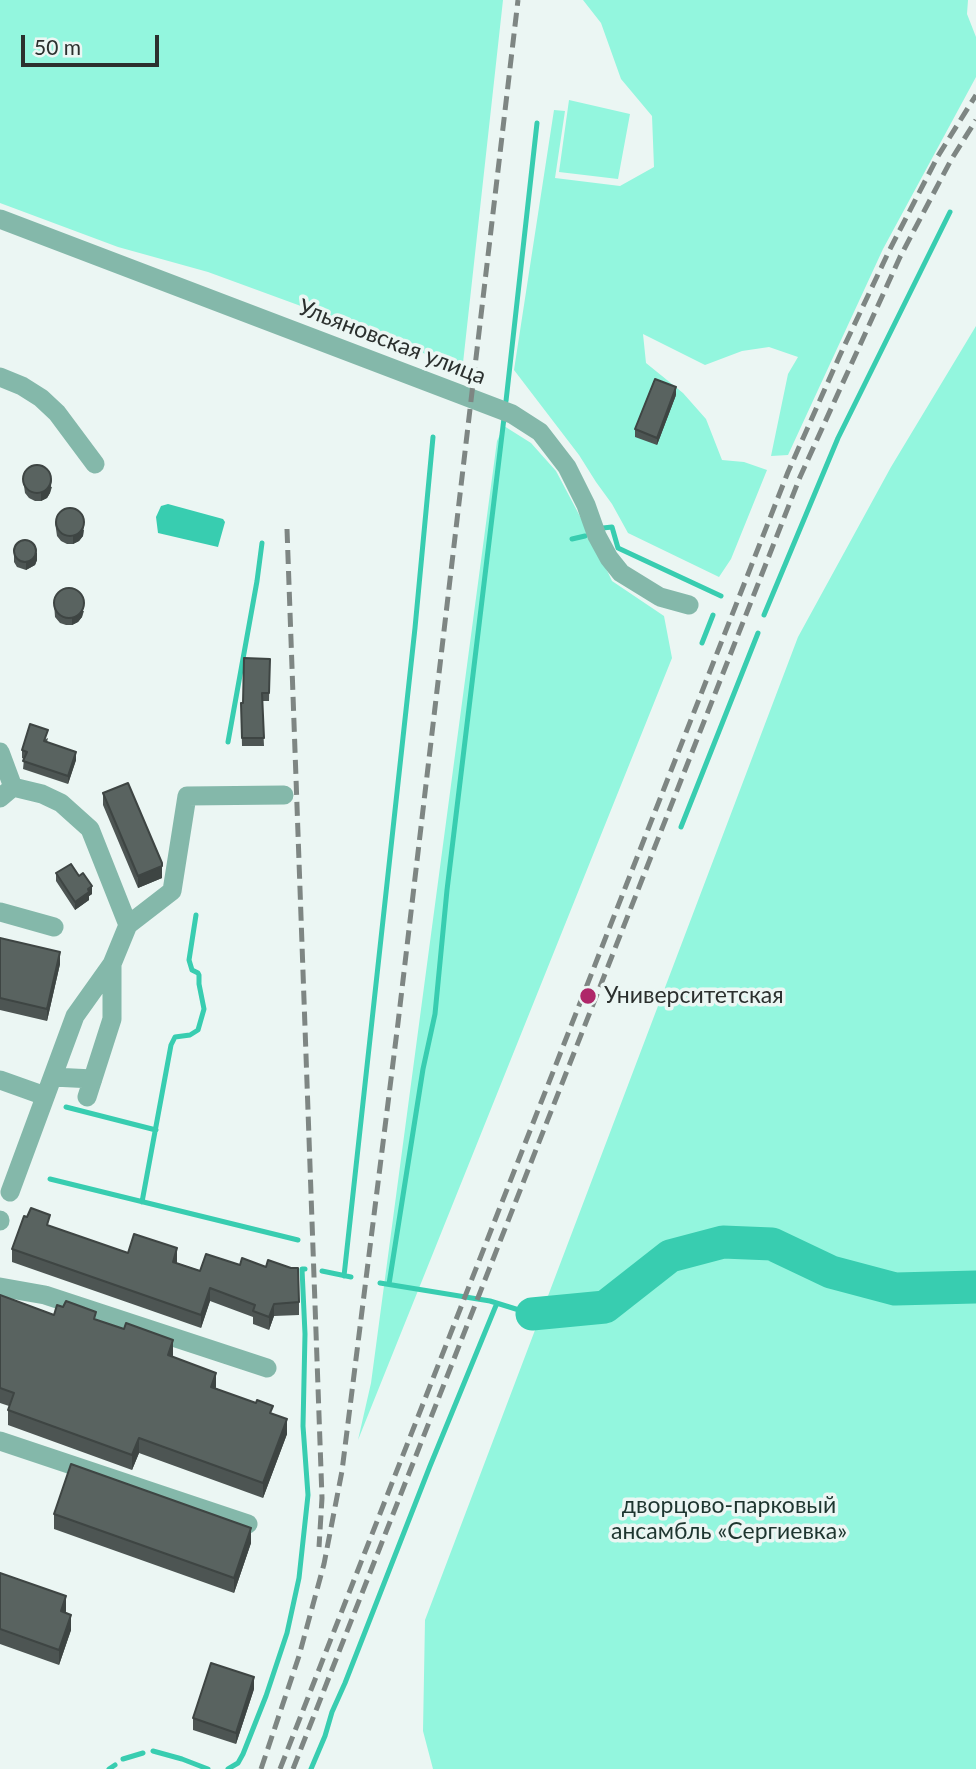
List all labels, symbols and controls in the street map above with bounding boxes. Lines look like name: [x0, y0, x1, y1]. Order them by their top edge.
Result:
scale bar: [24, 21, 163, 65]
text: 50 m: [34, 34, 81, 59]
street label: Ульяновская улица: [294, 294, 490, 390]
place label: Университетская: [604, 982, 784, 1010]
marker: Университетская: [578, 986, 598, 1006]
park label: дворцово-парковый ансамбль «Сергиевка»: [611, 1492, 847, 1546]

